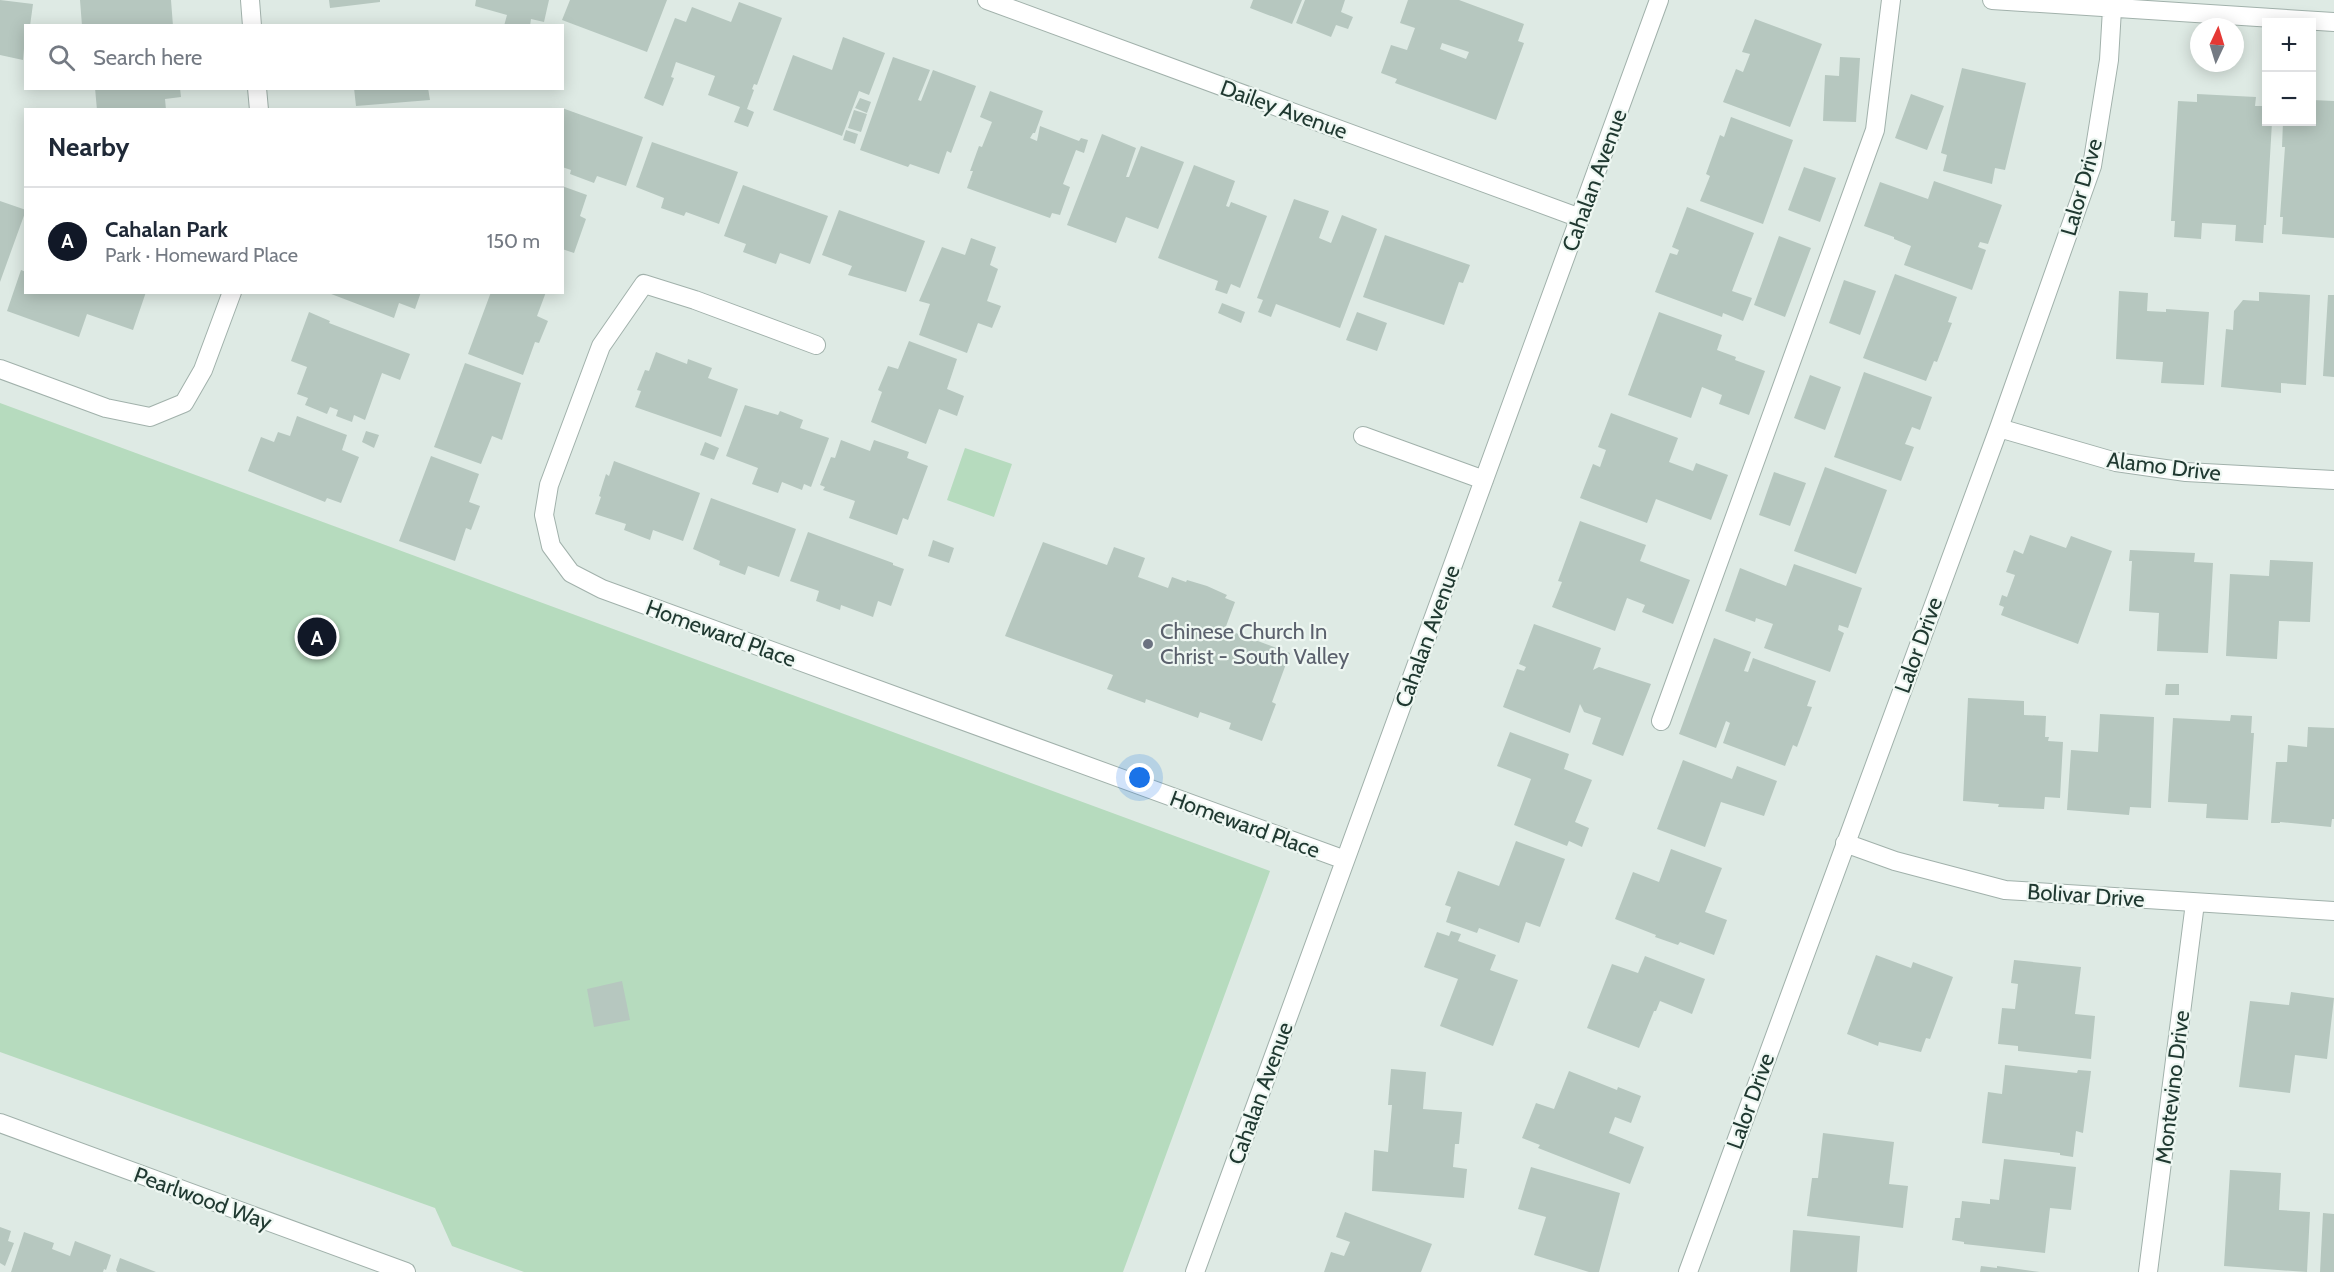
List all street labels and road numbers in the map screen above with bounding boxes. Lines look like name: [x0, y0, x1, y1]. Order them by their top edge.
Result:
street label: Dailey Avenue: [1217, 74, 1351, 145]
street label: Cahalan Avenue: [1556, 105, 1633, 255]
street label: Lalor Drive: [2055, 135, 2108, 239]
street label: Alamo Drive: [2105, 446, 2223, 487]
street label: Cahalan Avenue: [1389, 561, 1466, 711]
street label: Homeward Place: [642, 594, 799, 673]
street label: Lalor Drive: [1889, 594, 1948, 697]
street label: Homeward Place: [1166, 785, 1323, 864]
street label: Bolivar Drive: [2026, 878, 2146, 913]
street label: Montevino Drive: [2150, 1009, 2195, 1165]
street label: Cahalan Avenue: [1222, 1018, 1299, 1168]
street label: Lalor Drive: [1721, 1050, 1780, 1153]
street label: Pearlwood Way: [130, 1161, 275, 1236]

